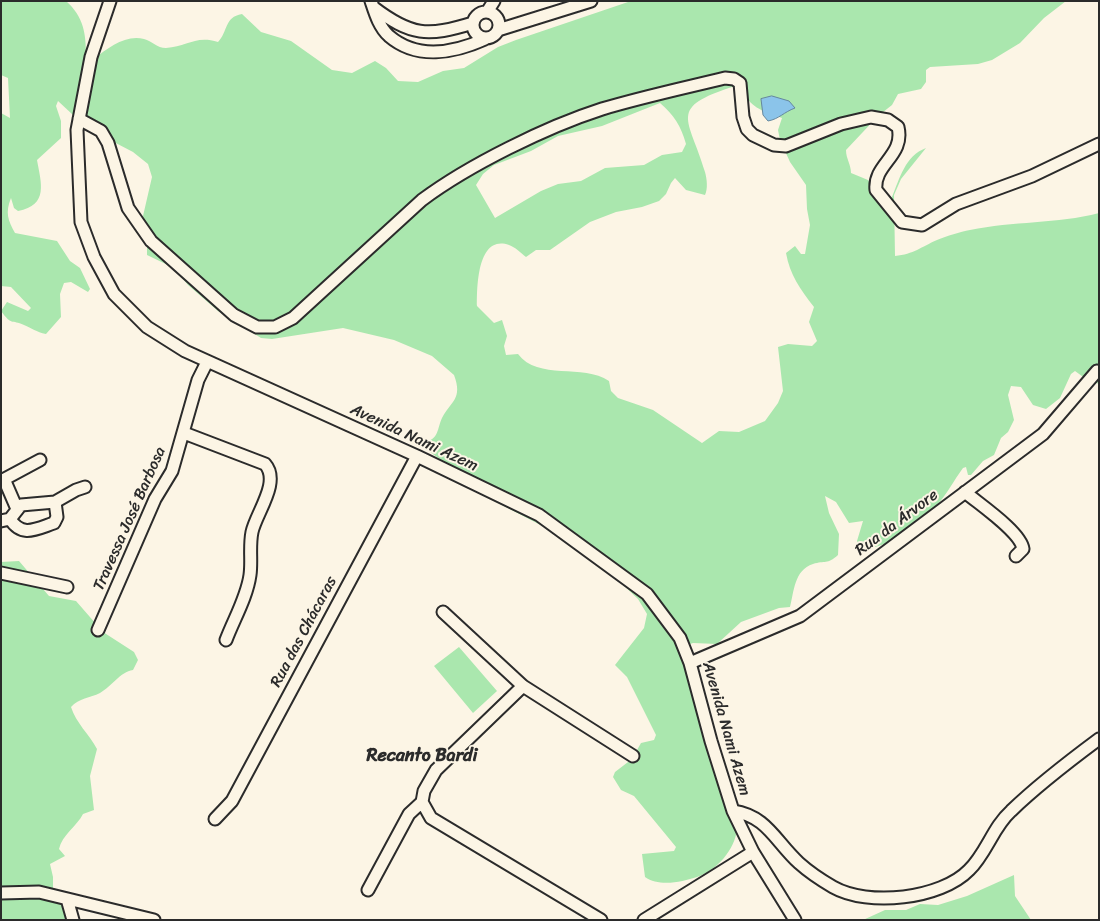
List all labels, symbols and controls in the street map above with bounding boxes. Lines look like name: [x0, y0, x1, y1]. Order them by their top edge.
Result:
street label: Avenida Nami Azem: [347, 400, 481, 476]
street label: Travessa José Barbosa: [90, 444, 170, 594]
street label: Rua da Árvore: [852, 486, 942, 560]
street label: Rua das Chácaras: [267, 573, 341, 691]
street label: Avenida Nami Azem: [698, 660, 754, 798]
district label: Recanto Bardi: [367, 745, 477, 767]

